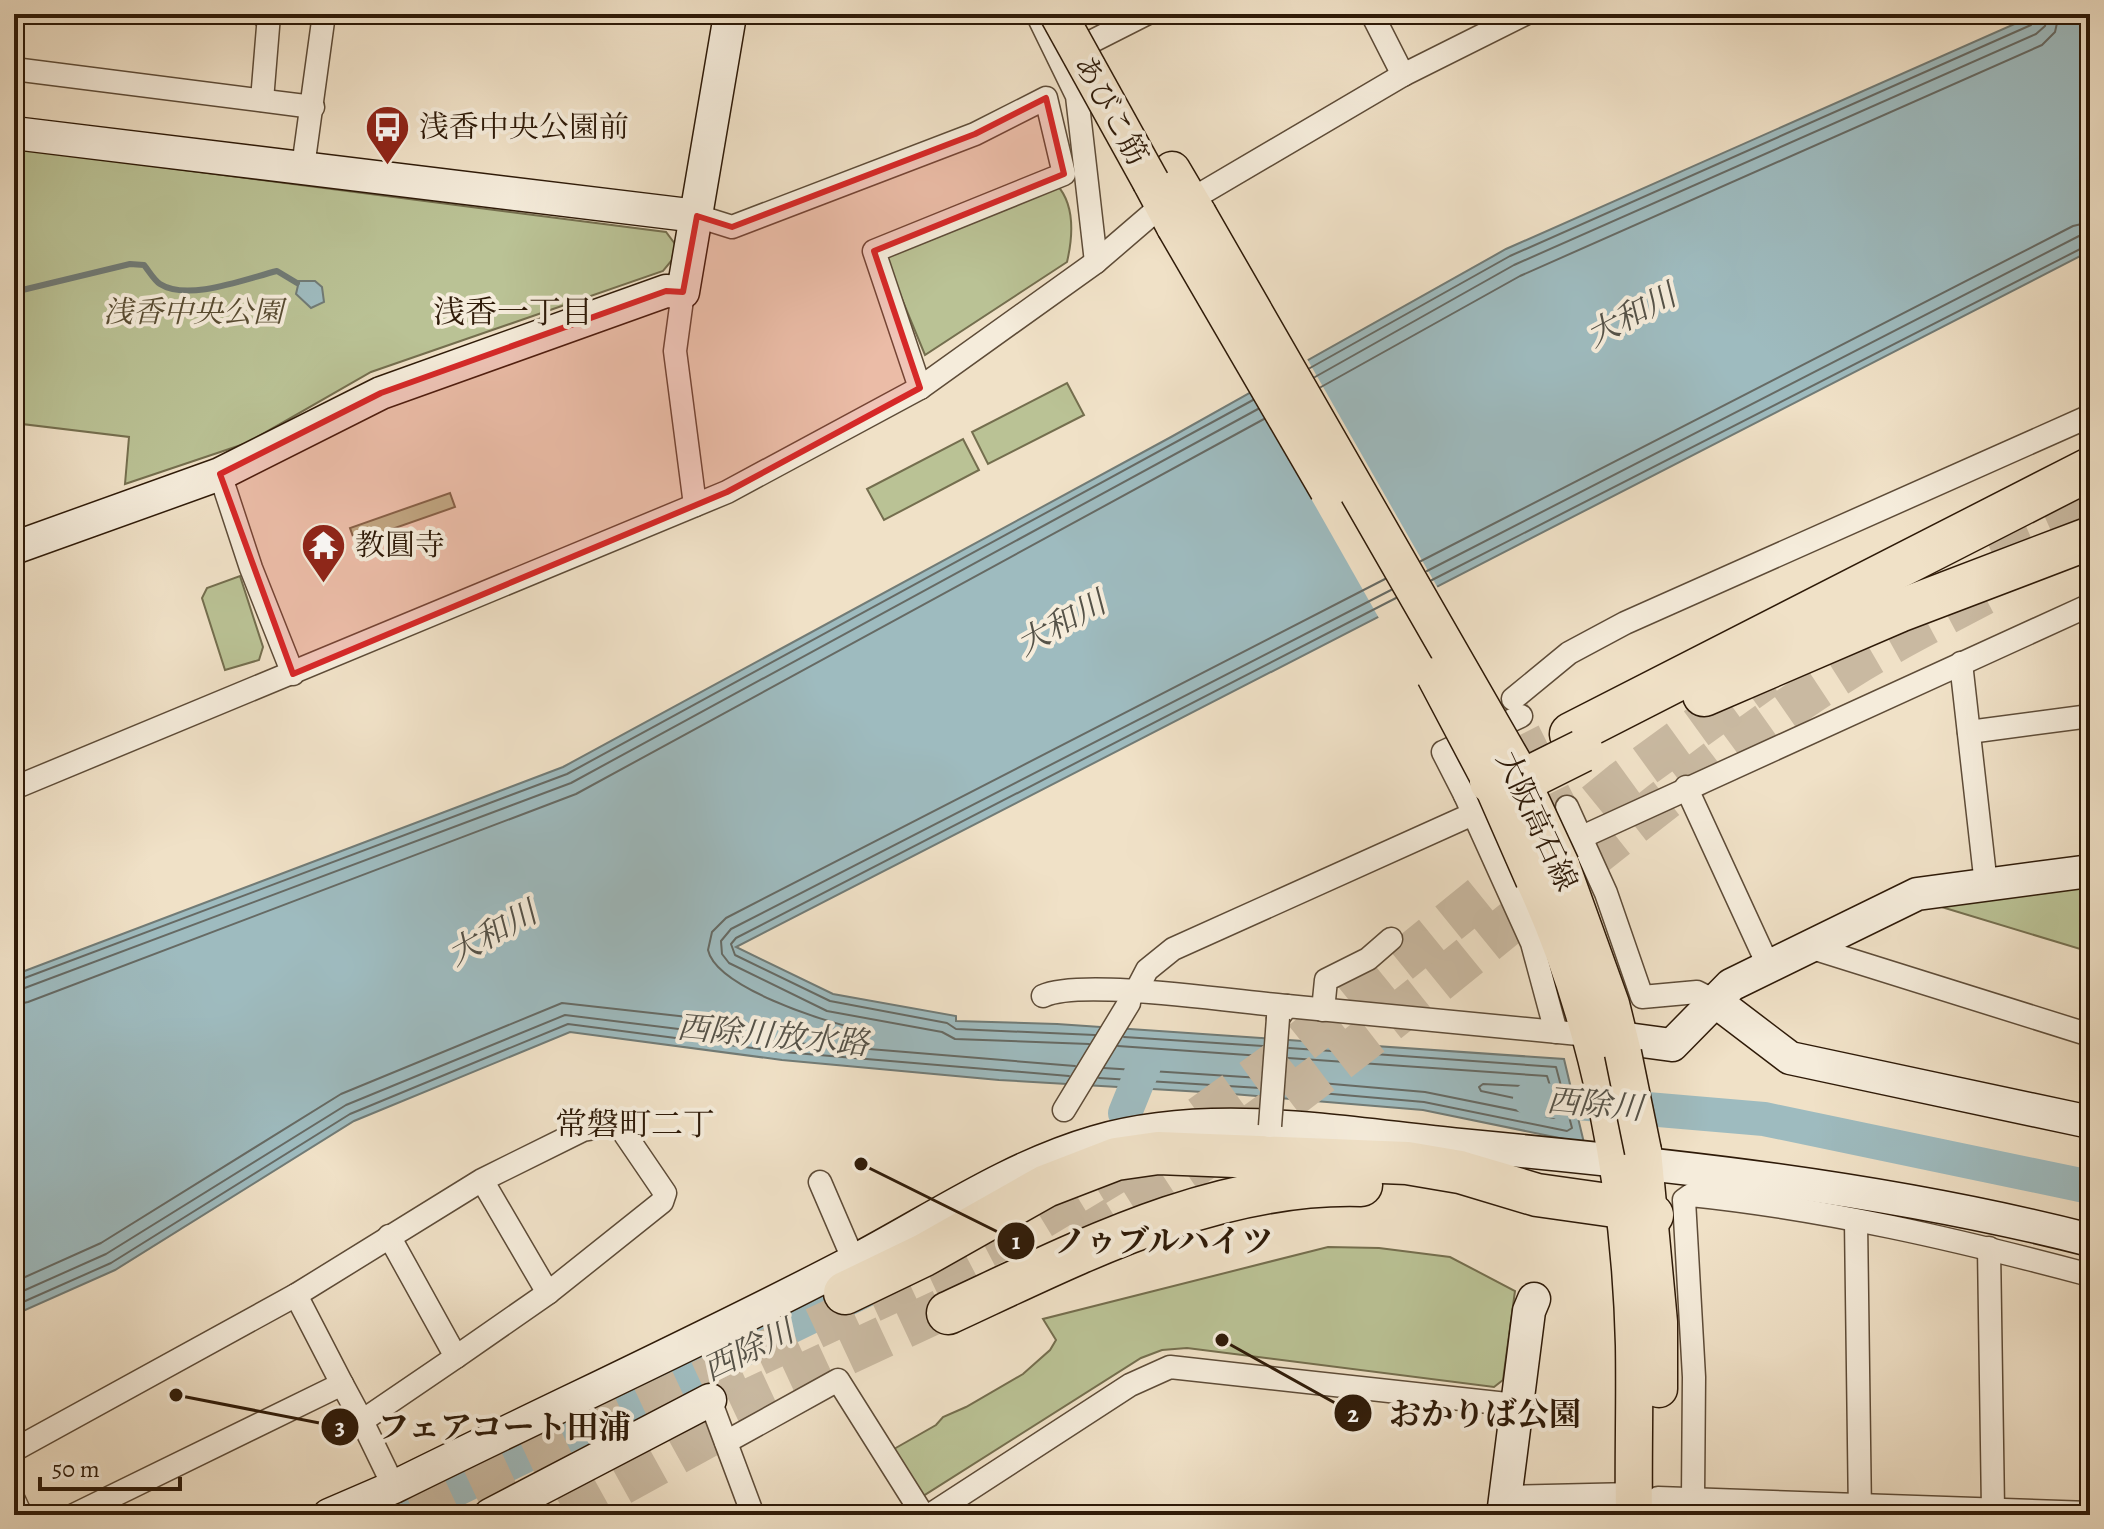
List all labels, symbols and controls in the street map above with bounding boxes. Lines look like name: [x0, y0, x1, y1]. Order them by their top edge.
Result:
street label: あびこ筋: [1064, 48, 1158, 172]
bus stop icon: 浅香中央公園前: [364, 103, 412, 166]
place label: 浅香中央公園前: [419, 107, 629, 147]
water label: 大和川: [1578, 272, 1686, 357]
district label: 浅香一丁目: [433, 290, 593, 334]
park label: 浅香中央公園: [103, 292, 288, 332]
temple icon: 教圓寺: [300, 521, 348, 584]
place label: 教圓寺: [355, 525, 445, 565]
water label: 大和川: [1008, 579, 1116, 666]
street label: 大阪高石線: [1487, 745, 1587, 897]
water label: 大和川: [439, 889, 547, 976]
water label: 西除川放水路: [675, 1005, 873, 1065]
water label: 西除川: [1545, 1078, 1648, 1130]
district label: 常磐町二丁: [555, 1102, 715, 1146]
callout: ノゥブルハイツ: [996, 1213, 1292, 1269]
text: ノゥブルハイツ: [1055, 1219, 1273, 1263]
text: 1: [1012, 1225, 1021, 1257]
water label: 西除川: [695, 1308, 803, 1391]
callout: おかりば公園: [1333, 1385, 1597, 1441]
text: おかりば公園: [1389, 1392, 1581, 1436]
text: 2: [1347, 1398, 1359, 1430]
callout: フェアコート田浦: [320, 1399, 648, 1455]
text: フェアコート田浦: [378, 1405, 630, 1449]
text: 3: [335, 1411, 345, 1443]
scale bar: [40, 1441, 180, 1491]
text: 50 m: [52, 1453, 100, 1485]

